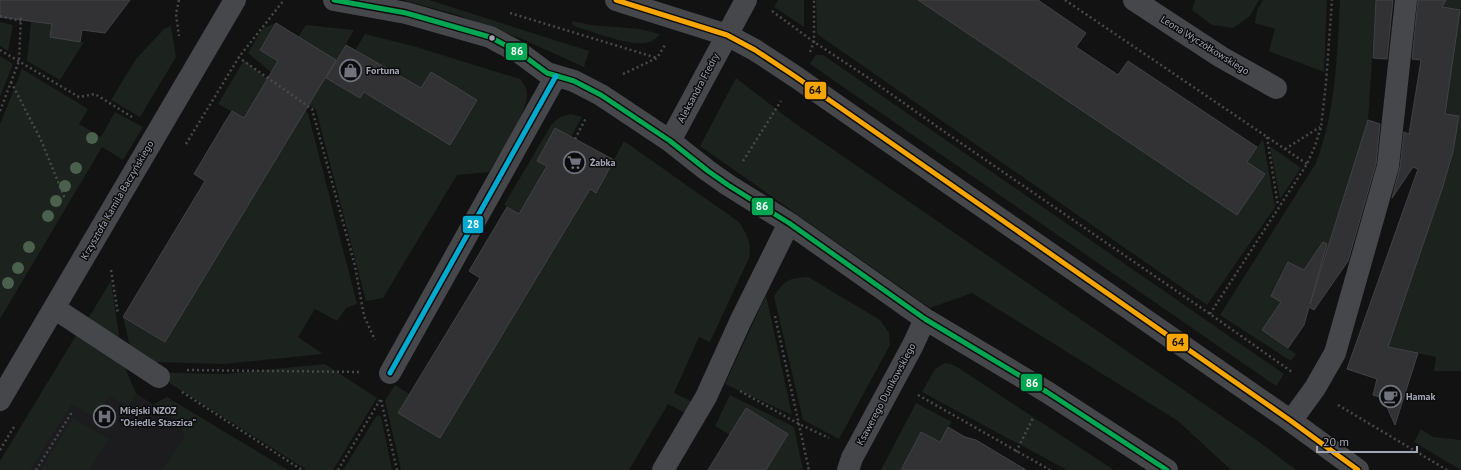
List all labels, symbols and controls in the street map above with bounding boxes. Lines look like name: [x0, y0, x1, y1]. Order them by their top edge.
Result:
street label: Leona Wyczółkowskiego: [1158, 12, 1252, 78]
unlabelled marker: [487, 33, 497, 43]
line badge: 86: [505, 42, 528, 61]
text: 86: [511, 44, 523, 58]
street label: Aleksandra Fredry: [674, 51, 722, 125]
shop icon: Fortuna: [337, 57, 363, 83]
place label: Fortuna: [366, 64, 400, 77]
line badge: 64: [804, 81, 827, 100]
text: 64: [809, 83, 822, 97]
street label: Krzysztofa Kamila Baczyńskiego: [78, 138, 156, 262]
supermarket icon: Żabka: [562, 149, 588, 175]
place label: Żabka: [590, 156, 616, 169]
line badge: 86: [751, 197, 774, 216]
text: 86: [756, 199, 768, 213]
line badge: 28: [462, 215, 484, 234]
text: 28: [467, 217, 479, 231]
line badge: 64: [1166, 333, 1189, 352]
text: 64: [1172, 335, 1185, 349]
street label: Ksawerego Dunikowskiego: [854, 341, 918, 447]
line badge: 86: [1020, 373, 1043, 392]
text: 86: [1026, 376, 1038, 390]
cafe icon: Hamak: [1377, 383, 1403, 409]
place label: Hamak: [1406, 390, 1435, 403]
hospital icon: Miejski NZOZ "Osiedle Staszica": [92, 403, 118, 429]
place label: Miejski NZOZ "Osiedle Staszica": [120, 404, 196, 429]
scale bar: [1317, 428, 1417, 454]
text: 20 m: [1323, 434, 1349, 449]

